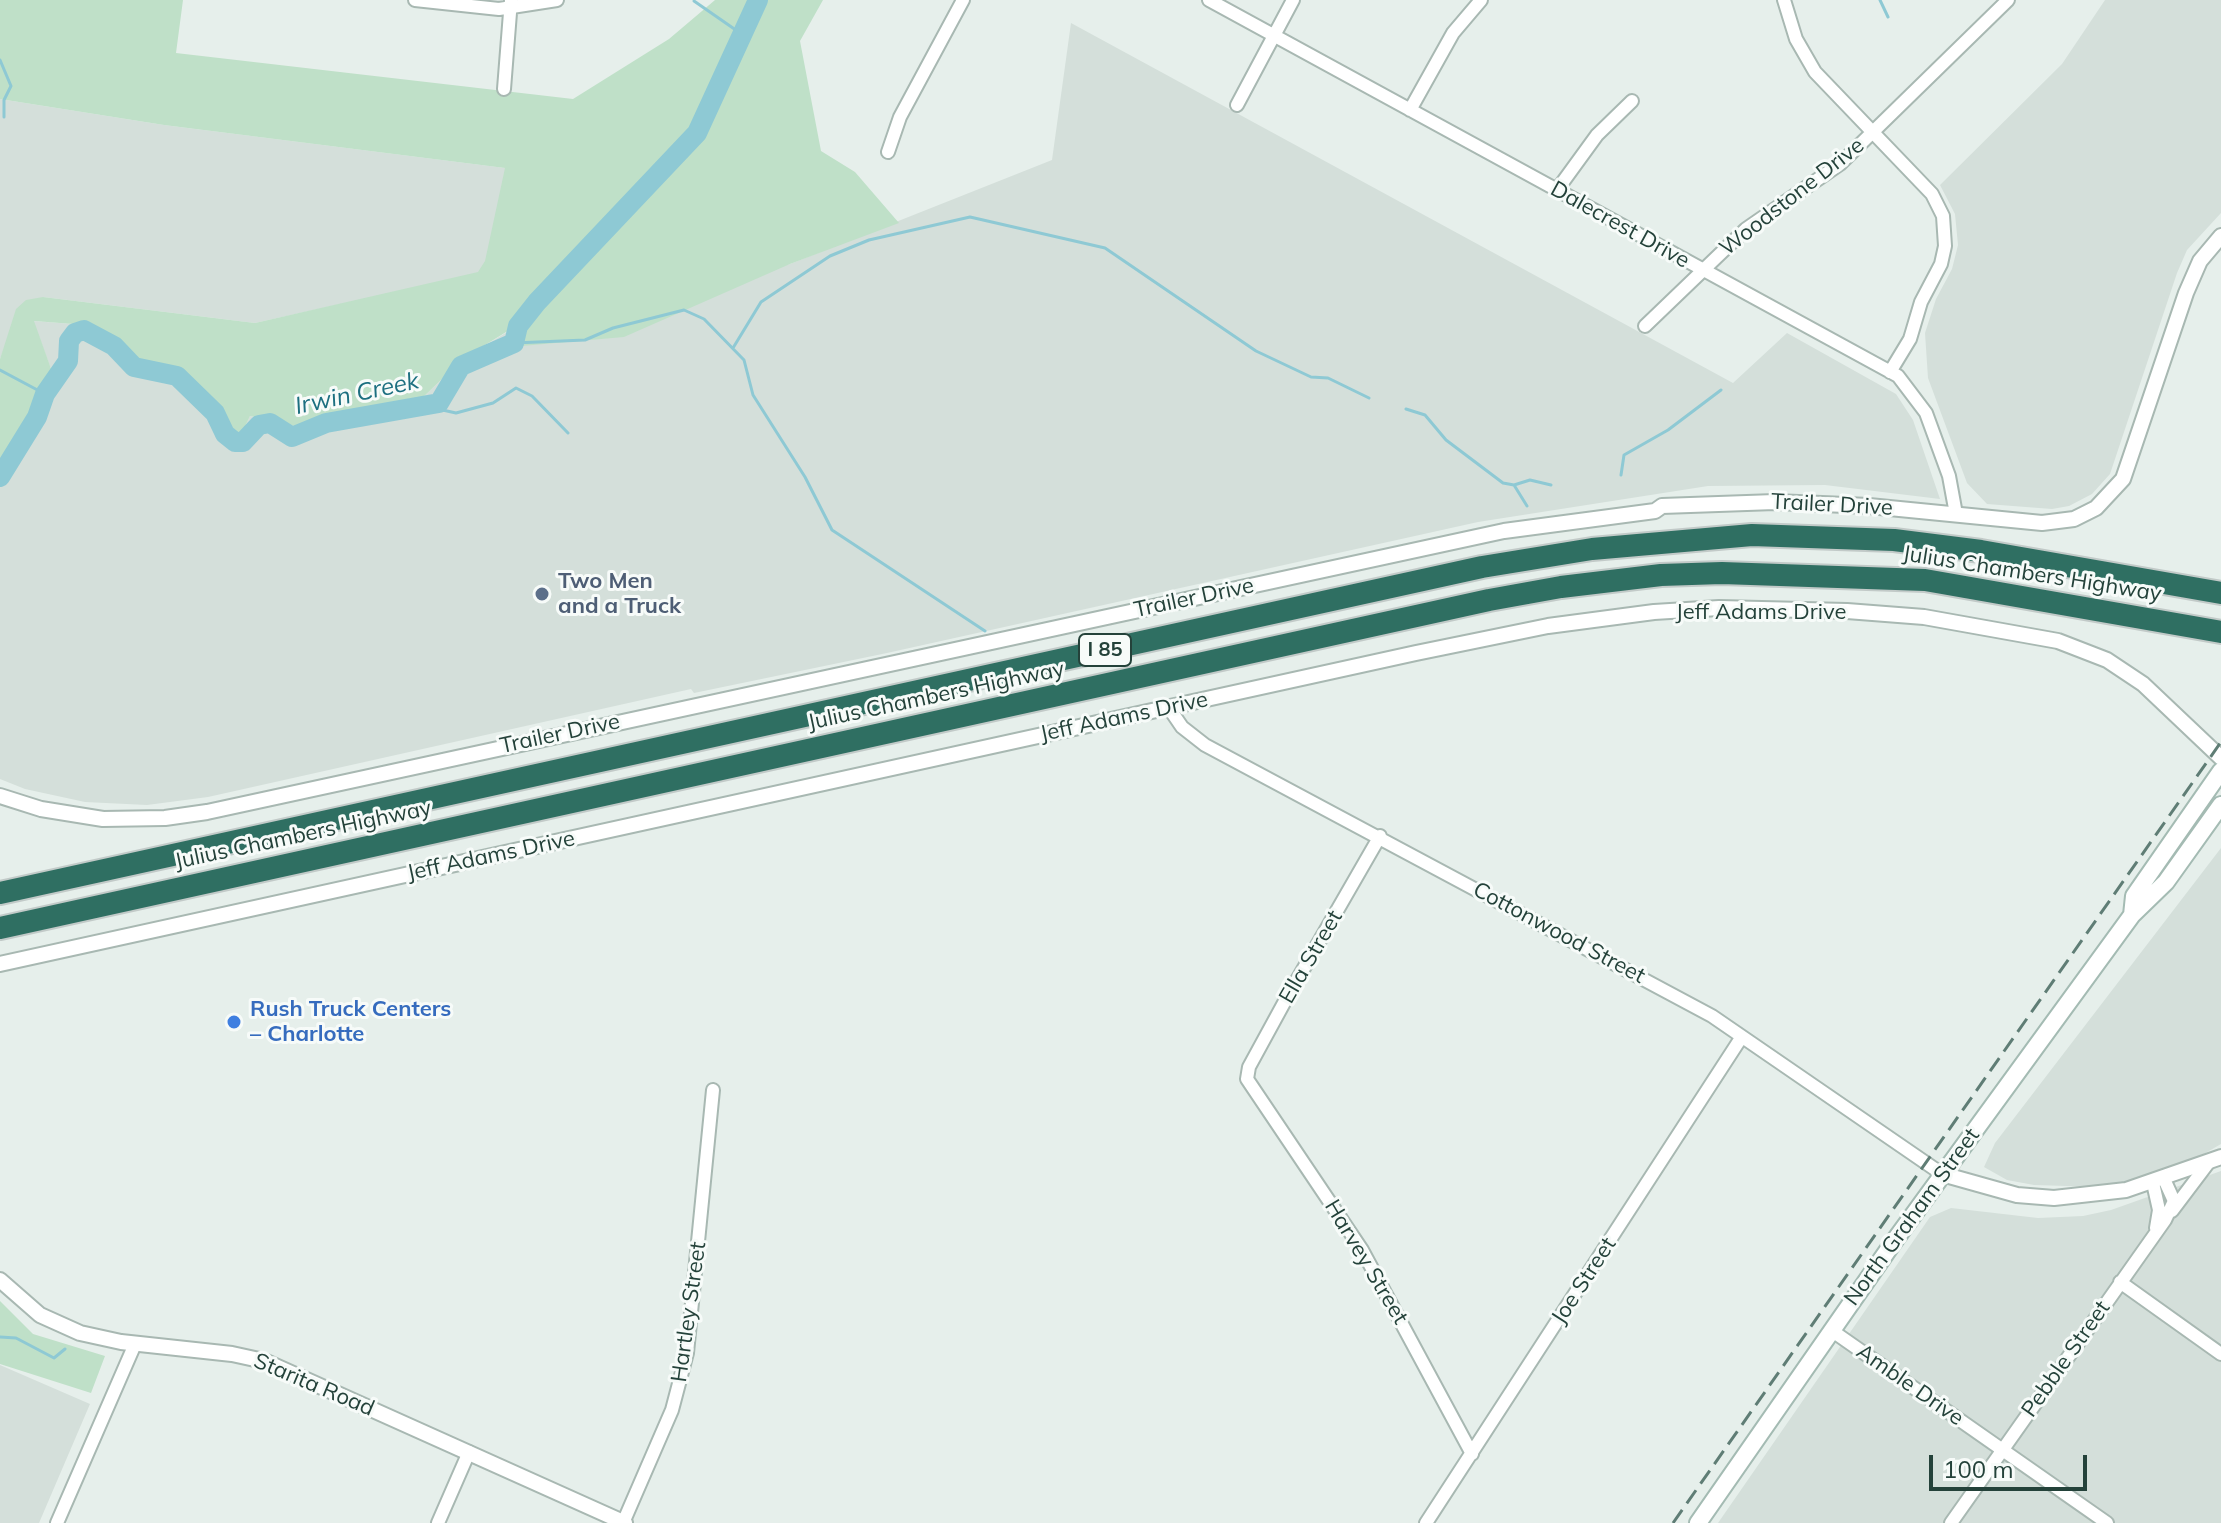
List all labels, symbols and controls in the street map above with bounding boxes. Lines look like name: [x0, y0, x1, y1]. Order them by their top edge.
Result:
street label: Woodstone Drive: [1714, 132, 1870, 262]
street label: Dalecrest Drive: [1546, 176, 1694, 274]
water label: Irwin Creek: [292, 367, 422, 421]
street label: Trailer Drive: [1770, 489, 1894, 521]
street label: Julius Chambers Highway: [1901, 540, 2163, 608]
place label: Two Men and a Truck: [558, 568, 681, 620]
street label: Trailer Drive: [1132, 572, 1256, 624]
marker: Two Men and a Truck: [533, 585, 551, 603]
street label: Jeff Adams Drive: [1675, 599, 1847, 625]
road number: I 85: [1079, 634, 1131, 666]
street label: Julius Chambers Highway: [805, 656, 1067, 736]
street label: Jeff Adams Drive: [1038, 686, 1210, 748]
street label: Trailer Drive: [498, 708, 622, 760]
street label: Julius Chambers Highway: [172, 795, 434, 875]
street label: Jeff Adams Drive: [405, 825, 577, 887]
street label: Cottonwood Street: [1469, 877, 1649, 989]
street label: Ella Street: [1274, 906, 1348, 1008]
place label: Rush Truck Centers – Charlotte: [250, 996, 451, 1048]
marker: Rush Truck Centers – Charlotte: [225, 1013, 243, 1031]
street label: North Graham Street: [1839, 1123, 1985, 1311]
street label: Harvey Street: [1319, 1195, 1413, 1329]
street label: Joe Street: [1546, 1233, 1622, 1329]
street label: Hartley Street: [666, 1240, 712, 1384]
street label: Pebble Street: [2016, 1296, 2116, 1422]
street label: Amble Drive: [1851, 1338, 1969, 1432]
street label: Starita Road: [250, 1348, 378, 1422]
scale bar: [1933, 1439, 2091, 1489]
text: 100 m: [1943, 1454, 2014, 1484]

